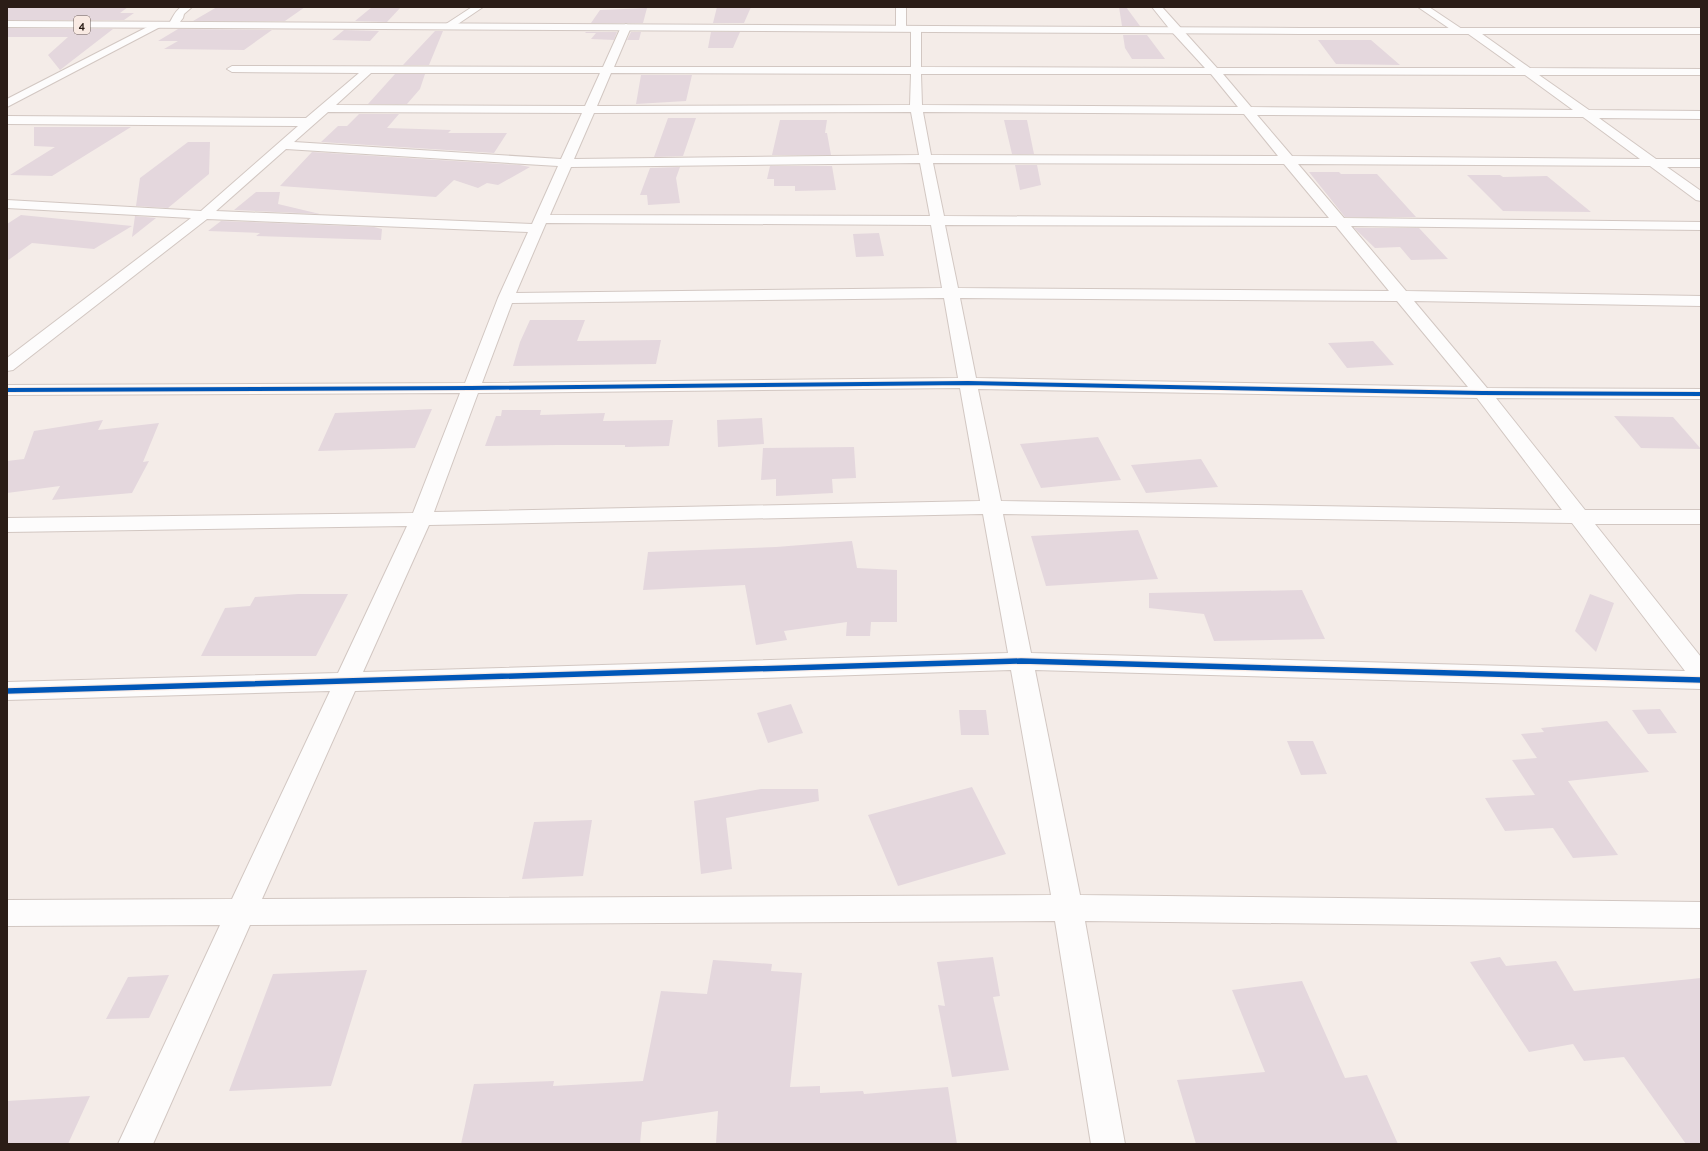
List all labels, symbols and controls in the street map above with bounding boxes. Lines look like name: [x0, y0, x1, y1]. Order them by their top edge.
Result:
road number: 4: [74, 16, 90, 34]

